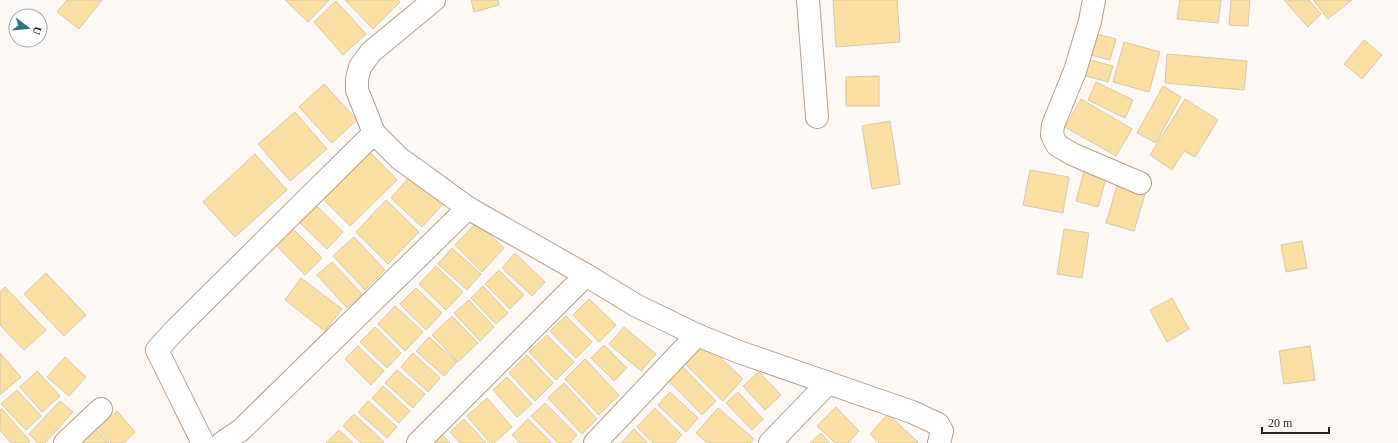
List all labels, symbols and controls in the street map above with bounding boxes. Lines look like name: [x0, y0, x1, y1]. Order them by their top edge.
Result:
north arrow: [8, 8, 48, 48]
text: U: [31, 25, 44, 36]
scale bar: [1262, 409, 1329, 435]
text: 20 m: [1268, 416, 1293, 430]

